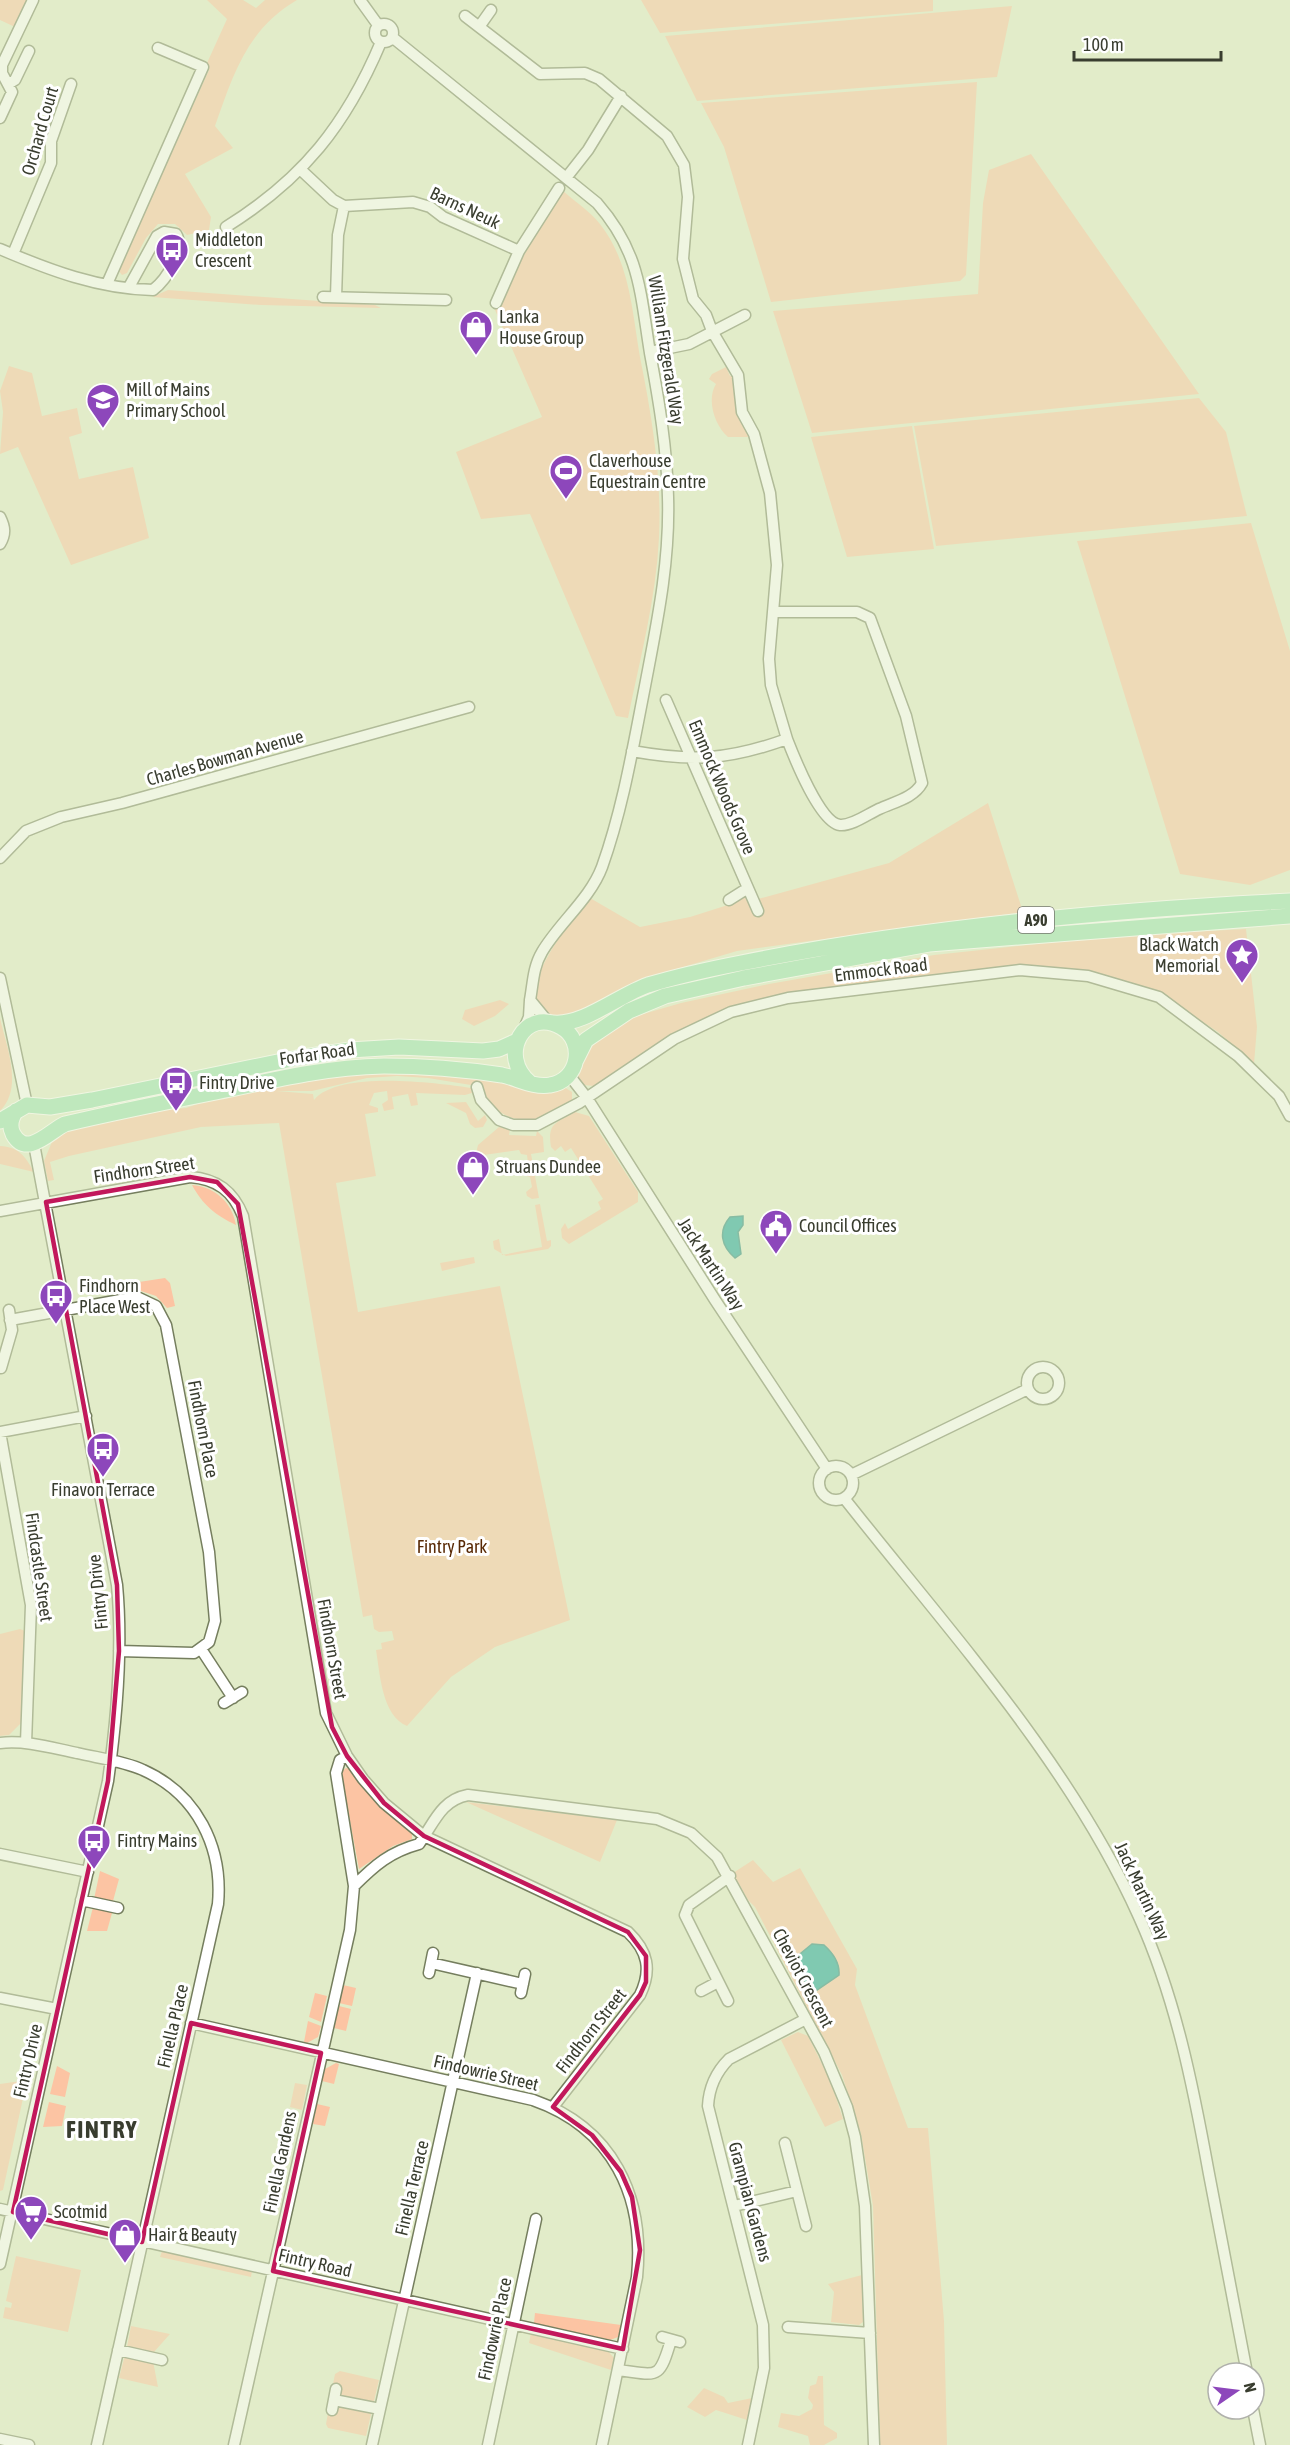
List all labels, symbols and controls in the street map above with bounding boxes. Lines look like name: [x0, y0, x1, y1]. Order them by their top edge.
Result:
scale bar: [1074, 24, 1221, 62]
text: 100 m: [1083, 34, 1124, 55]
street label: Orchard Court: [17, 84, 62, 178]
street label: Barns Neuk: [427, 182, 504, 233]
place label: Middleton Crescent: [195, 229, 263, 271]
bus stop icon: Middleton Crescent: [154, 232, 190, 279]
street label: William Fitzgerald Way: [644, 274, 689, 426]
place label: Lanka House Group: [499, 306, 584, 348]
shop icon: Lanka House Group: [458, 309, 494, 356]
place label: Mill of Mains Primary School: [126, 379, 226, 421]
school or university icon: Mill of Mains Primary School: [85, 382, 121, 429]
place label: Claverhouse Equestrain Centre: [589, 450, 706, 492]
sports icon: Claverhouse Equestrain Centre: [548, 453, 584, 500]
street label: Emmock Woods Grove: [685, 716, 760, 857]
street label: Charles Bowman Avenue: [144, 725, 306, 790]
road number: A90: [1018, 907, 1054, 933]
place label: Black Watch Memorial: [1139, 934, 1219, 976]
place icon: Black Watch Memorial: [1224, 937, 1260, 984]
street label: Emmock Road: [833, 953, 929, 986]
street label: Forfar Road: [278, 1038, 356, 1069]
bus stop icon: Fintry Drive: [158, 1065, 194, 1112]
place label: Fintry Drive: [199, 1072, 274, 1093]
shop icon: Struans Dundee: [455, 1149, 491, 1196]
street label: Findhorn Street: [92, 1152, 196, 1187]
place label: Struans Dundee: [496, 1156, 601, 1177]
public building icon: Council Offices: [758, 1208, 794, 1255]
street label: Jack Martin Way: [674, 1214, 749, 1314]
place label: Council Offices: [799, 1215, 897, 1236]
place label: Findhorn Place West: [79, 1275, 150, 1317]
bus stop icon: Findhorn Place West: [38, 1278, 74, 1325]
street label: Findhorn Place: [184, 1378, 223, 1480]
bus stop icon: Finavon Terrace: [85, 1431, 121, 1478]
place label: Finavon Terrace: [51, 1479, 155, 1500]
street label: Findcastle Street: [21, 1511, 58, 1623]
park label: Fintry Park: [417, 1536, 487, 1557]
street label: Fintry Drive: [83, 1553, 112, 1631]
street label: Findhorn Street: [313, 1597, 352, 1701]
bus stop icon: Fintry Mains: [76, 1823, 112, 1870]
place label: Fintry Mains: [117, 1830, 197, 1851]
street label: Jack Martin Way: [1111, 1839, 1174, 1943]
street label: Cheviot Crescent: [769, 1925, 838, 2031]
street label: Finella Place: [153, 1982, 192, 2070]
street label: Findhorn Street: [551, 1984, 630, 2077]
street label: Fintry Drive: [9, 2022, 46, 2100]
street label: Findowrie Street: [431, 2050, 541, 2095]
street label: Finella Gardens: [258, 2109, 301, 2215]
district label: FINTRY: [66, 2116, 138, 2143]
street label: Finella Terrace: [390, 2138, 433, 2238]
street label: Grampian Gardens: [724, 2140, 777, 2264]
supermarket icon: Scotmid: [13, 2194, 49, 2241]
place label: Scotmid: [54, 2201, 108, 2222]
shop icon: Hair & Beauty: [107, 2217, 143, 2264]
place label: Hair & Beauty: [148, 2224, 237, 2245]
street label: Fintry Road: [276, 2244, 354, 2281]
street label: Findowrie Place: [473, 2276, 516, 2382]
north arrow: [1206, 2361, 1266, 2421]
text: N: [1241, 2381, 1260, 2394]

